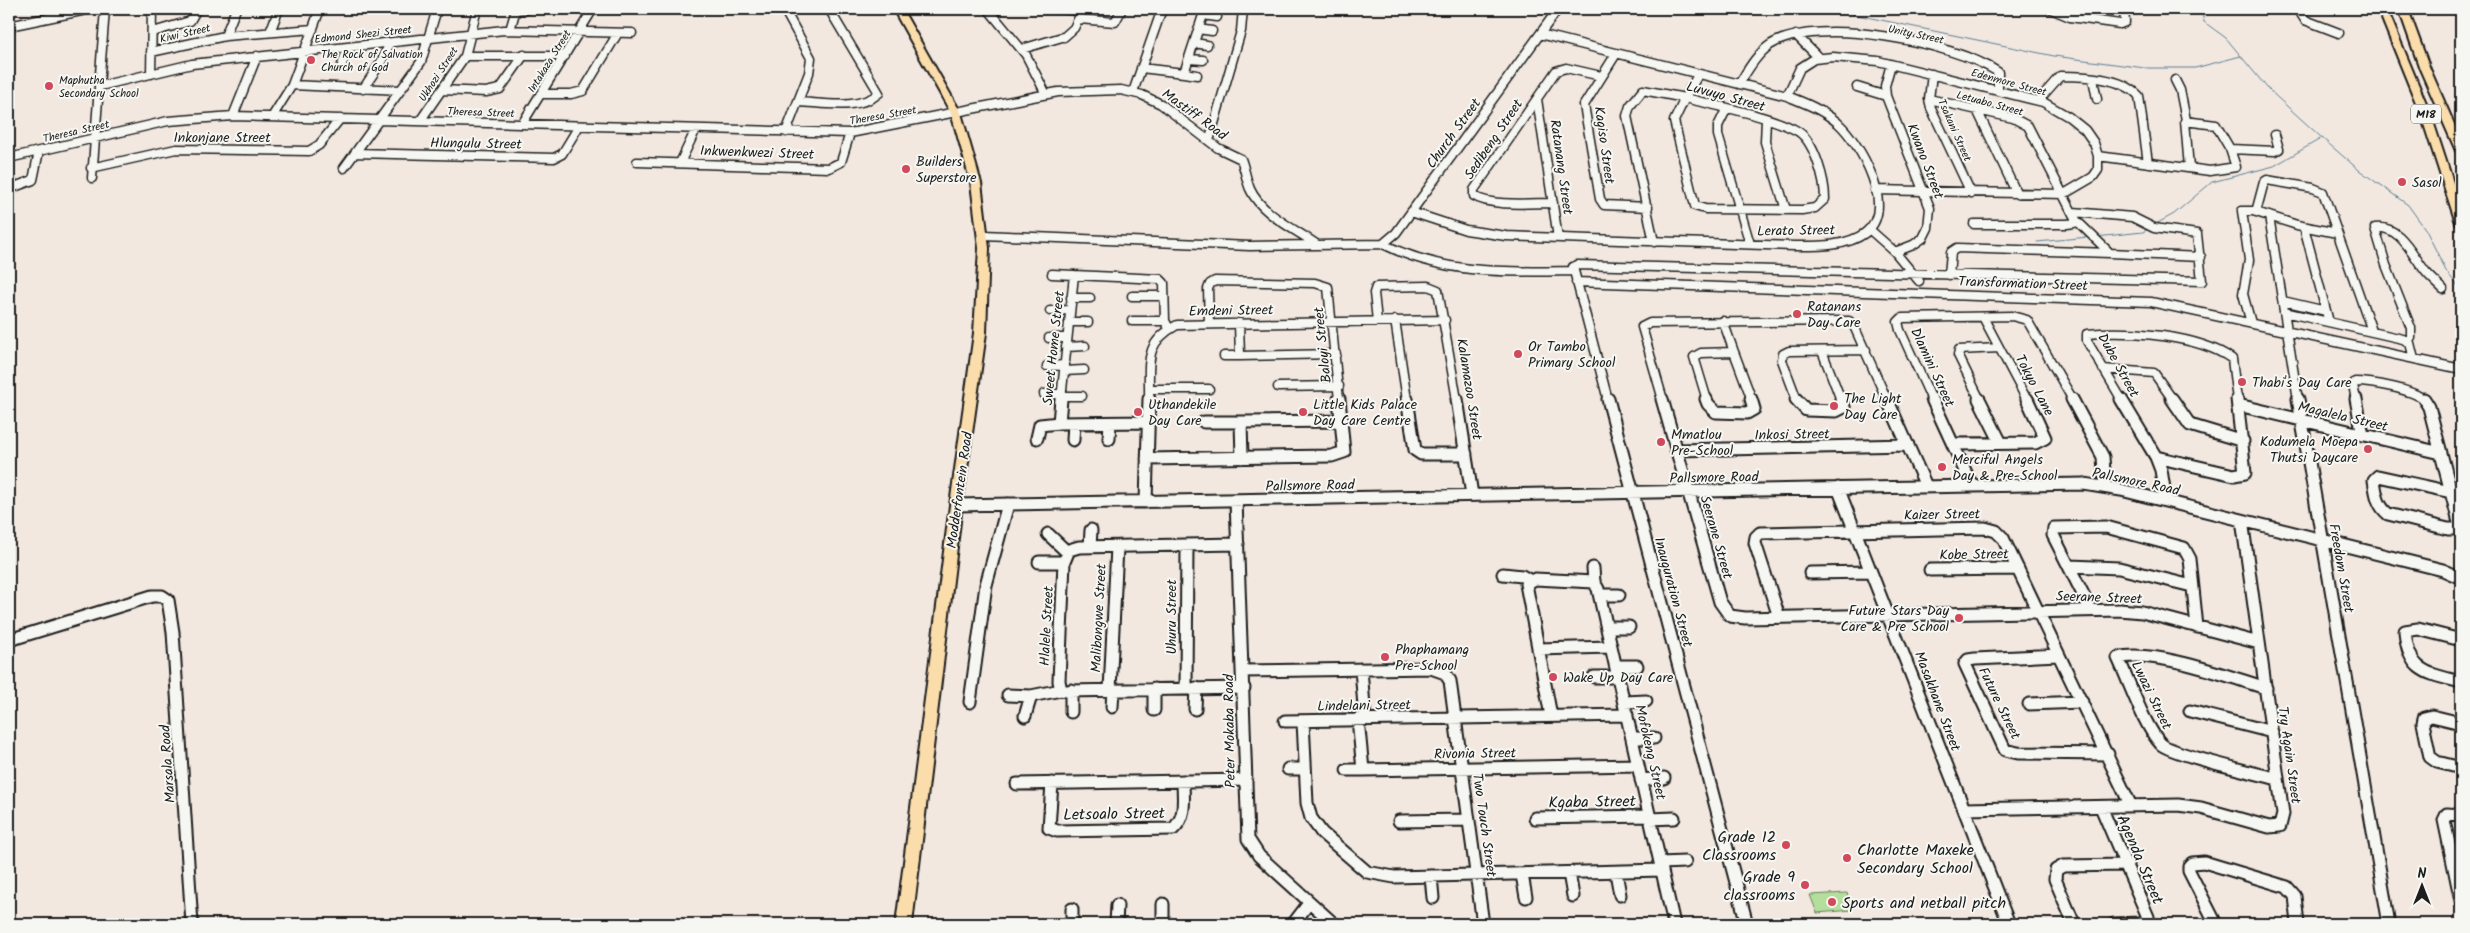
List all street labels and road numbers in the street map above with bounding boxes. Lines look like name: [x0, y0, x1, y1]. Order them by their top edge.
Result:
street label: Kiwi Street: [158, 19, 213, 49]
street label: Unity Street: [1886, 20, 1946, 50]
street label: Edmond Shezi Street: [313, 21, 413, 49]
street label: Intakaza Street: [523, 26, 577, 97]
street label: Ukhozi Street: [414, 43, 464, 106]
street label: Edenmore Street: [1969, 64, 2049, 102]
street label: Luvuyo Street: [1684, 76, 1768, 118]
street label: Mastiff Road: [1157, 83, 1233, 147]
street label: Letuabo Street: [1954, 86, 2026, 122]
street label: Church Street: [1421, 93, 1487, 173]
street label: Sedibeng Street: [1459, 94, 1529, 184]
street label: Tsakani Street: [1932, 96, 1976, 165]
street label: Theresa Street: [848, 101, 919, 131]
street label: Theresa Street: [447, 103, 516, 123]
street label: Kagiso Street: [1588, 105, 1620, 186]
road number: M18: [2411, 105, 2441, 124]
street label: Theresa Street: [41, 115, 112, 148]
street label: Ratanang Street: [1543, 118, 1579, 217]
street label: Kwano Street: [1901, 120, 1950, 203]
street label: Inkonjane Street: [173, 127, 271, 149]
street label: Hlungulu Street: [430, 132, 523, 156]
street label: Inkwenkwezi Street: [699, 140, 815, 166]
street label: Lerato Street: [1757, 219, 1836, 243]
street label: Transformation Street: [1958, 271, 2089, 297]
street label: Sweet Home Street: [1037, 289, 1071, 406]
street label: Emdeni Street: [1189, 299, 1274, 323]
street label: Baloyi Street: [1308, 305, 1338, 384]
street label: Dlamini Street: [1904, 324, 1960, 411]
street label: Dube Street: [2091, 329, 2145, 402]
street label: Kalamazoo Street: [1450, 337, 1488, 442]
street label: Tokyo Lane: [2009, 351, 2060, 421]
street label: Magalela Street: [2296, 396, 2390, 438]
street label: Inkosi Street: [1754, 423, 1830, 447]
street label: Modderfontein Road: [941, 429, 979, 550]
street label: Pallsmore Road: [2090, 462, 2183, 502]
street label: Pallsmore Road: [1669, 466, 1760, 490]
street label: Pallsmore Road: [1265, 474, 1356, 498]
street label: Seerane Street: [1694, 493, 1739, 582]
street label: Kaizer Street: [1904, 503, 1981, 527]
street label: Freedom Street: [2322, 522, 2360, 615]
street label: Inauguration Street: [1648, 535, 1698, 650]
street label: Kobe Street: [1939, 543, 2009, 567]
street label: Malibongwe Street: [1085, 562, 1113, 673]
street label: Uhuru Street: [1161, 579, 1183, 655]
street label: Hlalele Street: [1034, 585, 1060, 667]
street label: Seerane Street: [2056, 586, 2143, 611]
street label: Masakhane Street: [1908, 648, 1966, 755]
street label: Lwazi Street: [2125, 657, 2178, 734]
street label: Future Street: [1972, 663, 2026, 744]
street label: Peter Mokaba Road: [1218, 673, 1242, 788]
street label: Lindelani Street: [1317, 694, 1412, 718]
street label: Mofokeng Street: [1628, 702, 1672, 803]
street label: Try Again Street: [2271, 705, 2307, 806]
street label: Marsala Road: [154, 723, 182, 804]
street label: Rivonia Street: [1434, 742, 1517, 766]
street label: Two Touch Street: [1466, 772, 1502, 879]
street label: Kgaba Street: [1548, 789, 1637, 816]
street label: Letsoalo Street: [1063, 801, 1166, 828]
street label: Agenda Street: [2109, 811, 2170, 909]

